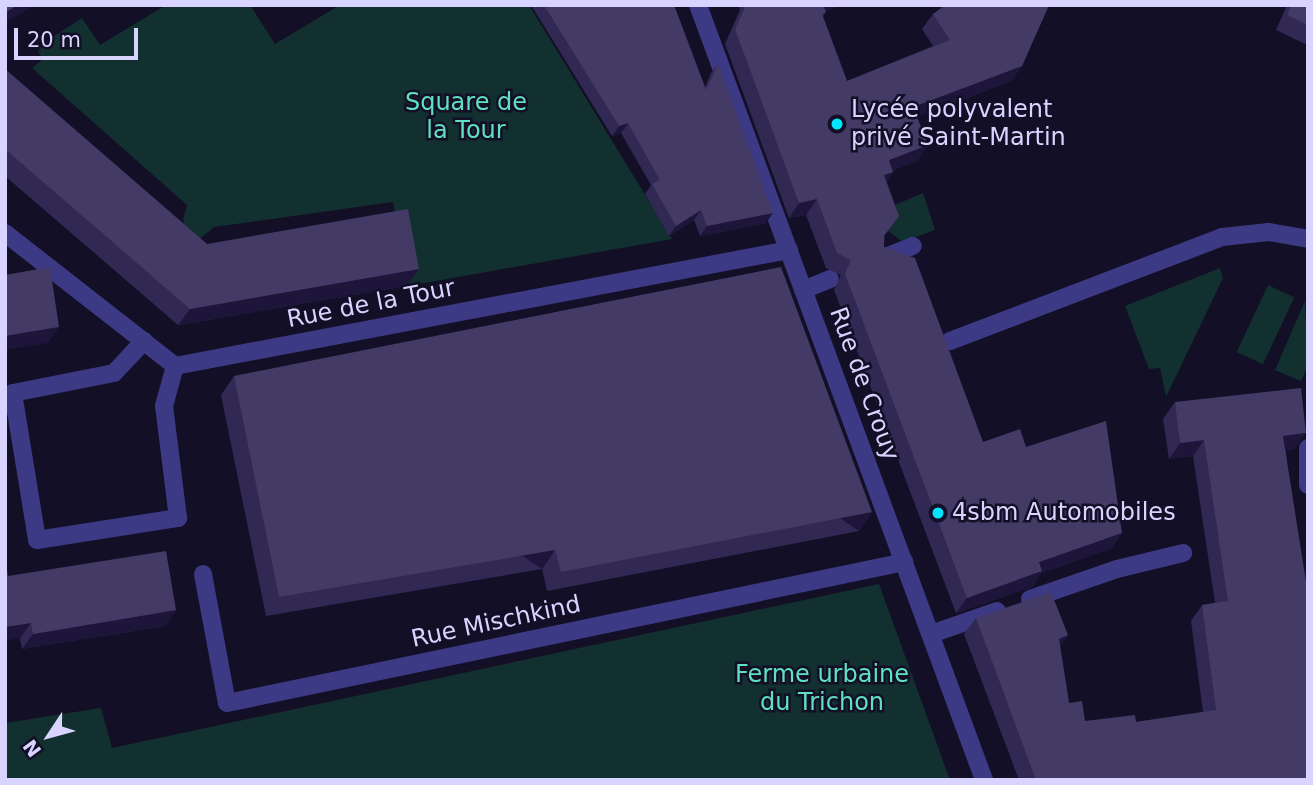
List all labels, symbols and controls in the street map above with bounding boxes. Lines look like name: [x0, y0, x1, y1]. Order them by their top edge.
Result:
scale bar: [18, 14, 142, 58]
text: 20 m: [27, 28, 81, 52]
park label: Square de la Tour: [405, 89, 527, 145]
place label: Lycée polyvalent privé Saint-Martin: [851, 96, 1066, 152]
marker: Lycée polyvalent privé Saint-Martin: [829, 116, 845, 132]
street label: Rue de la Tour: [285, 274, 457, 334]
street label: Rue de Crouy: [823, 303, 905, 465]
place label: 4sbm Automobiles: [952, 499, 1176, 527]
marker: 4sbm Automobiles: [930, 505, 946, 521]
street label: Rue Mischkind: [409, 590, 583, 654]
park label: Ferme urbaine du Trichon: [735, 661, 909, 717]
north arrow: [14, 701, 84, 771]
text: N: [18, 735, 46, 761]

